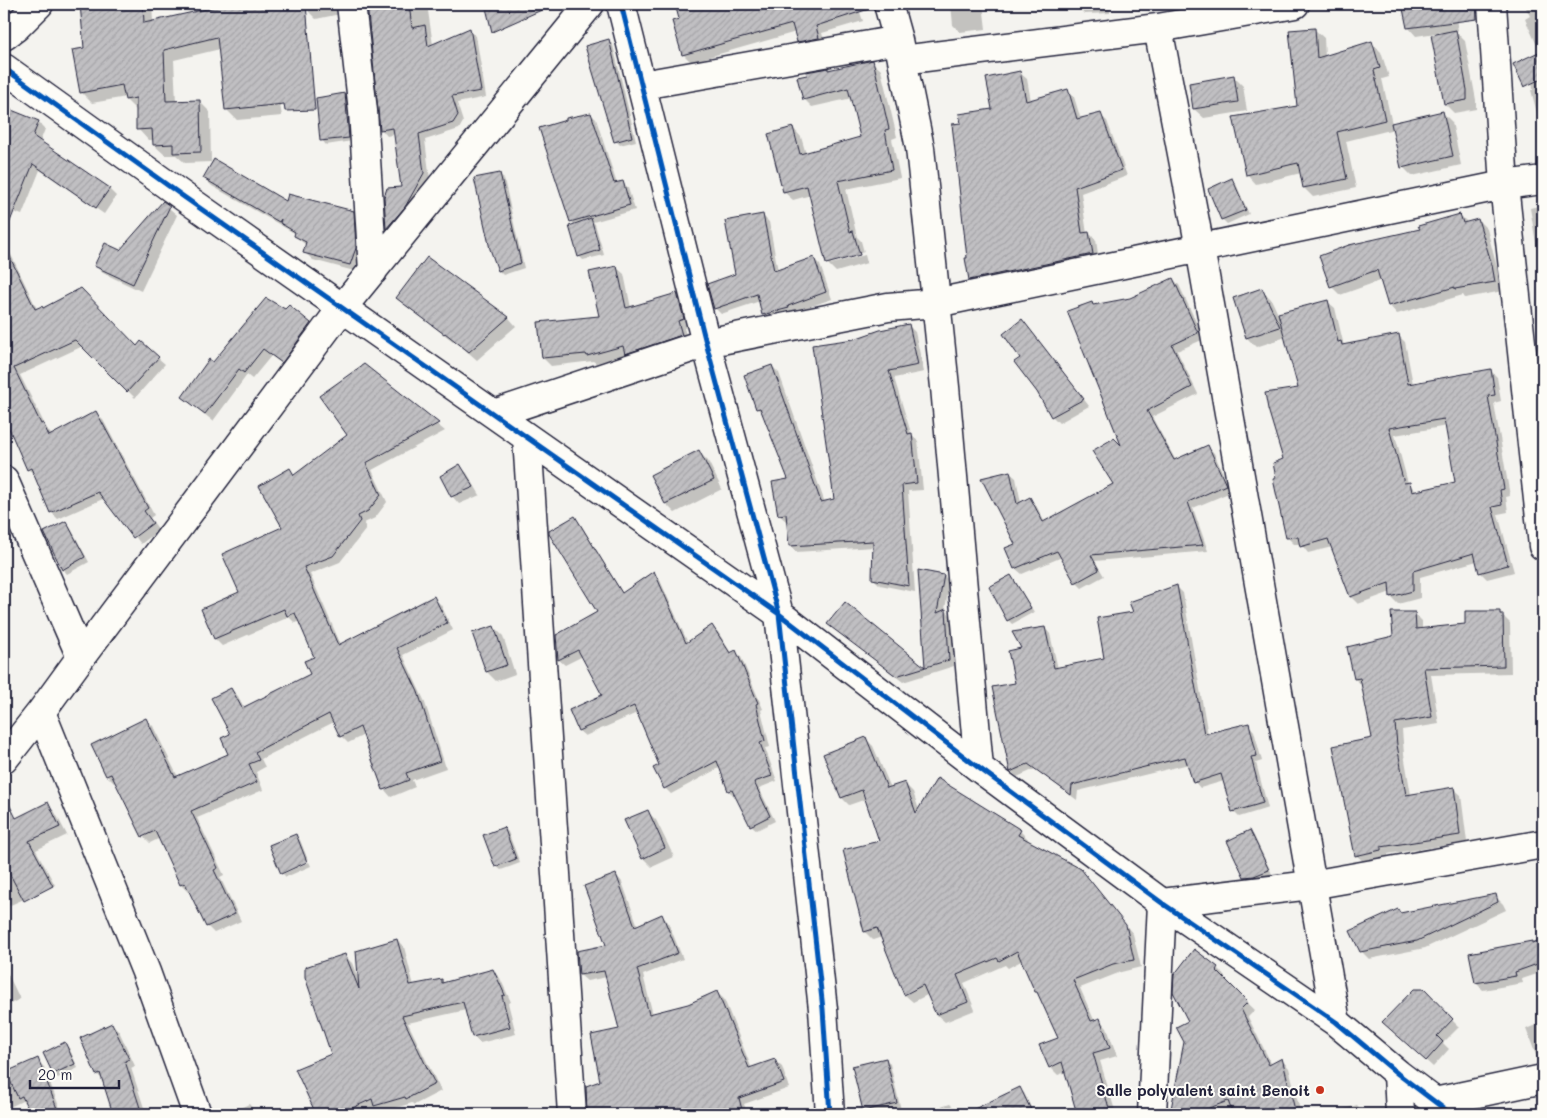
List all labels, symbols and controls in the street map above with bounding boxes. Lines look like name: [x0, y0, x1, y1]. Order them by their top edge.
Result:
scale bar: [30, 1058, 119, 1090]
text: 20 m: [38, 1064, 72, 1084]
place label: Salle polyvalent saint Benoit: [1096, 1080, 1310, 1100]
marker: Salle polyvalent saint Benoit: [1314, 1084, 1326, 1096]

